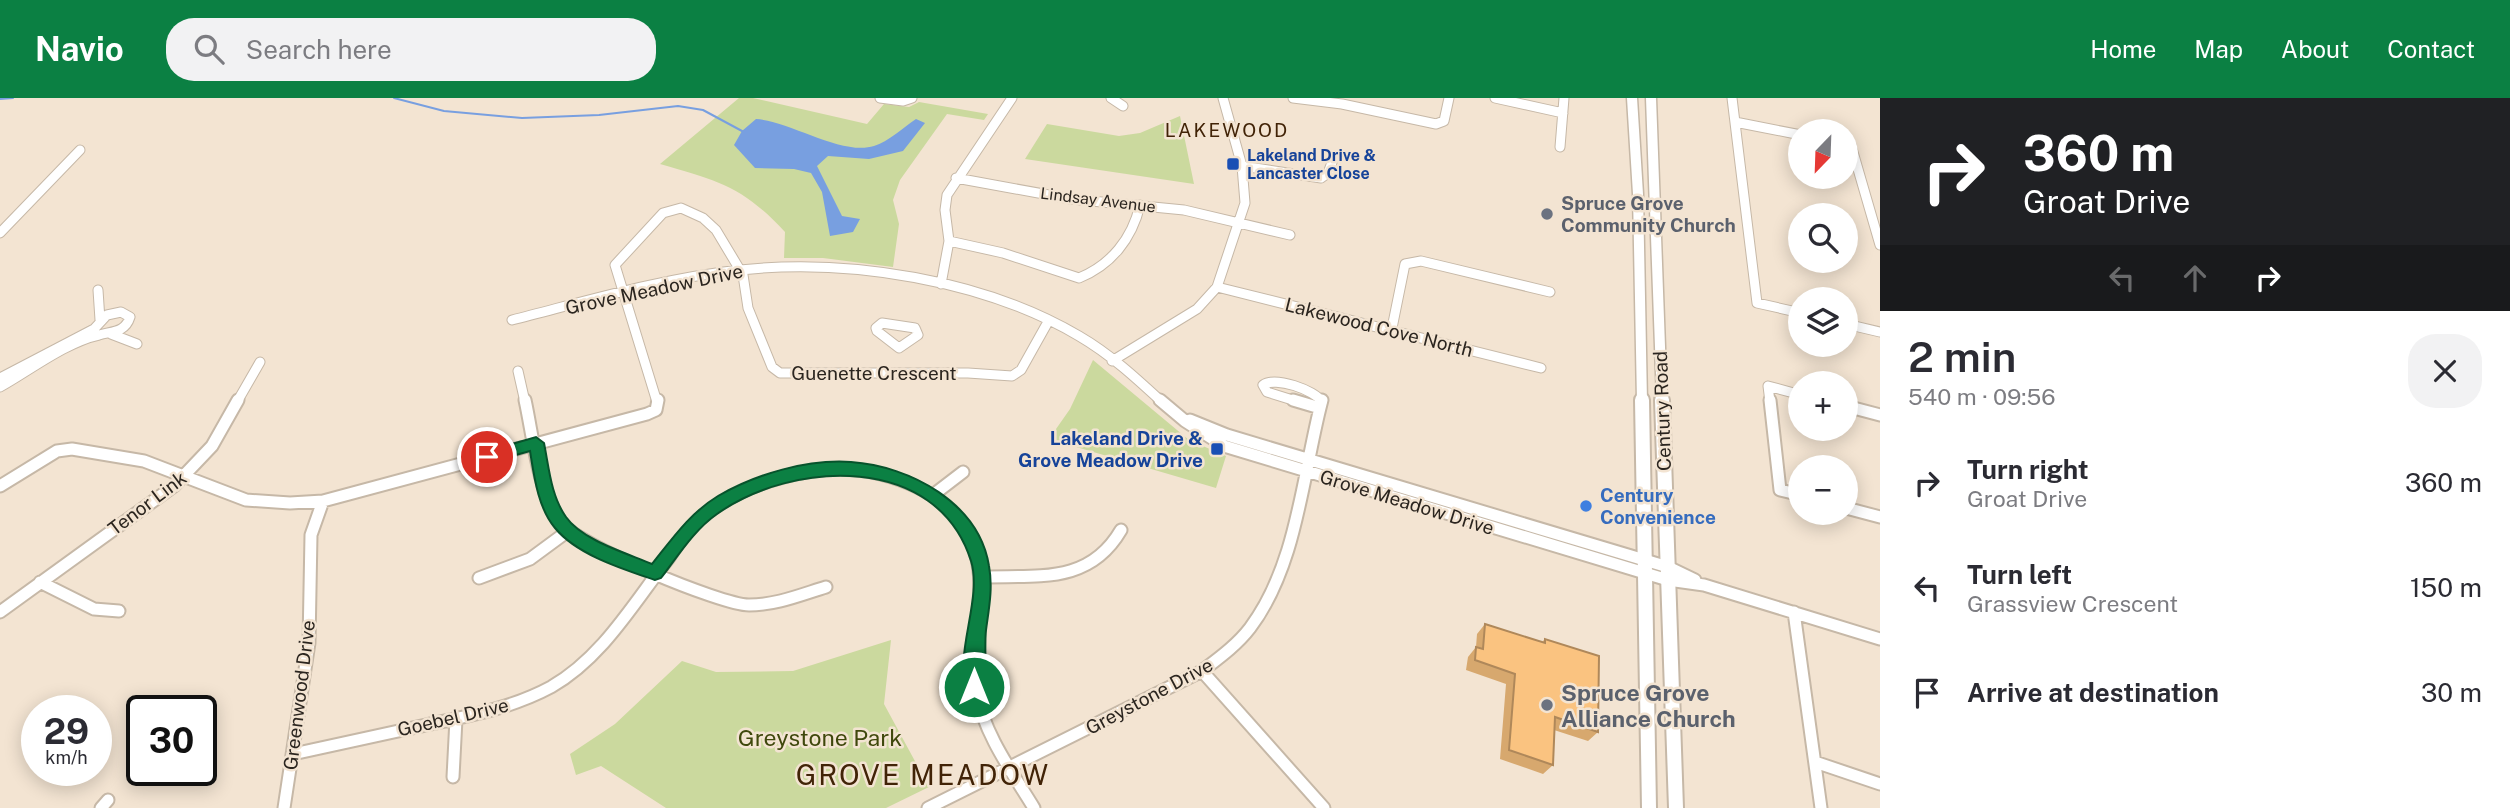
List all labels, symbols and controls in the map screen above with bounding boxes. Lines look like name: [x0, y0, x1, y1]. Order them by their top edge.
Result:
search box: [166, 18, 656, 81]
text: Navio: [35, 30, 124, 68]
icon: search: [190, 30, 228, 68]
text: Search here: [246, 34, 392, 65]
text: Home: [2090, 35, 2156, 63]
text: Map: [2194, 35, 2243, 63]
text: About: [2281, 35, 2349, 63]
text: Contact: [2387, 35, 2475, 63]
district label: LAKEWOOD: [1165, 119, 1289, 141]
north arrow: [1788, 119, 1858, 189]
map controls: [1788, 119, 1858, 525]
text: 360 m: [2023, 124, 2174, 182]
icon: right: [1908, 126, 1999, 217]
place label: Lakeland Drive & Lancaster Close: [1247, 146, 1376, 183]
marker: Lakeland Drive & Lancaster Close: [1225, 156, 1241, 172]
street label: Lindsay Avenue: [1039, 183, 1157, 217]
text: Groat Drive: [2023, 183, 2190, 220]
place label: Spruce Grove Community Church: [1561, 192, 1736, 236]
button: search: [1788, 203, 1858, 273]
marker: Spruce Grove Community Church: [1539, 206, 1555, 222]
street label: Grove Meadow Drive: [563, 259, 745, 319]
icon: left: [2103, 259, 2141, 297]
icon: ahead: [2176, 259, 2214, 297]
icon: right: [2249, 259, 2287, 297]
button: layers: [1788, 287, 1858, 357]
street label: Lakewood Cove North: [1283, 293, 1475, 361]
text: 2 min: [1908, 332, 2016, 381]
button: close: [2408, 334, 2482, 408]
street label: Century Road: [1649, 351, 1675, 471]
street label: Guenette Crescent: [791, 362, 957, 384]
button: +: [1788, 371, 1858, 441]
text: 540 m · 09:56: [1908, 383, 2056, 410]
pin: [457, 427, 517, 487]
place label: Lakeland Drive & Grove Meadow Drive: [1018, 427, 1203, 471]
icon: arrive: [468, 438, 506, 476]
marker: Lakeland Drive & Grove Meadow Drive: [1209, 441, 1225, 457]
text: Turn right: [1967, 454, 2089, 485]
button: −: [1788, 455, 1858, 525]
icon: right: [1908, 464, 1946, 502]
street label: Grove Meadow Drive: [1317, 465, 1497, 539]
street label: Tenor Link: [104, 466, 191, 539]
text: 360 m: [2405, 467, 2482, 498]
place label: Century Convenience: [1600, 484, 1716, 528]
text: Groat Drive: [1967, 485, 2087, 512]
marker: Century Convenience: [1578, 498, 1594, 514]
text: Turn left: [1967, 559, 2072, 590]
icon: left: [1908, 569, 1946, 607]
text: 150 m: [2410, 572, 2482, 603]
text: Grassview Crescent: [1967, 590, 2178, 617]
street label: Greenwood Drive: [279, 619, 319, 771]
position arrow: [937, 650, 1011, 724]
street label: Greystone Drive: [1082, 653, 1216, 739]
icon: arrive: [1908, 674, 1946, 712]
text: Arrive at destination: [1967, 677, 2219, 708]
text: 30 m: [2421, 677, 2482, 708]
place label: Spruce Grove Alliance Church: [1561, 679, 1736, 732]
street label: Goebel Drive: [395, 694, 511, 740]
speed limit sign: 30: [126, 695, 217, 786]
marker: Spruce Grove Alliance Church: [1539, 697, 1555, 713]
text: 29: [44, 711, 89, 752]
park label: Greystone Park: [738, 724, 902, 751]
text: km/h: [45, 747, 88, 768]
district label: GROVE MEADOW: [796, 758, 1050, 791]

